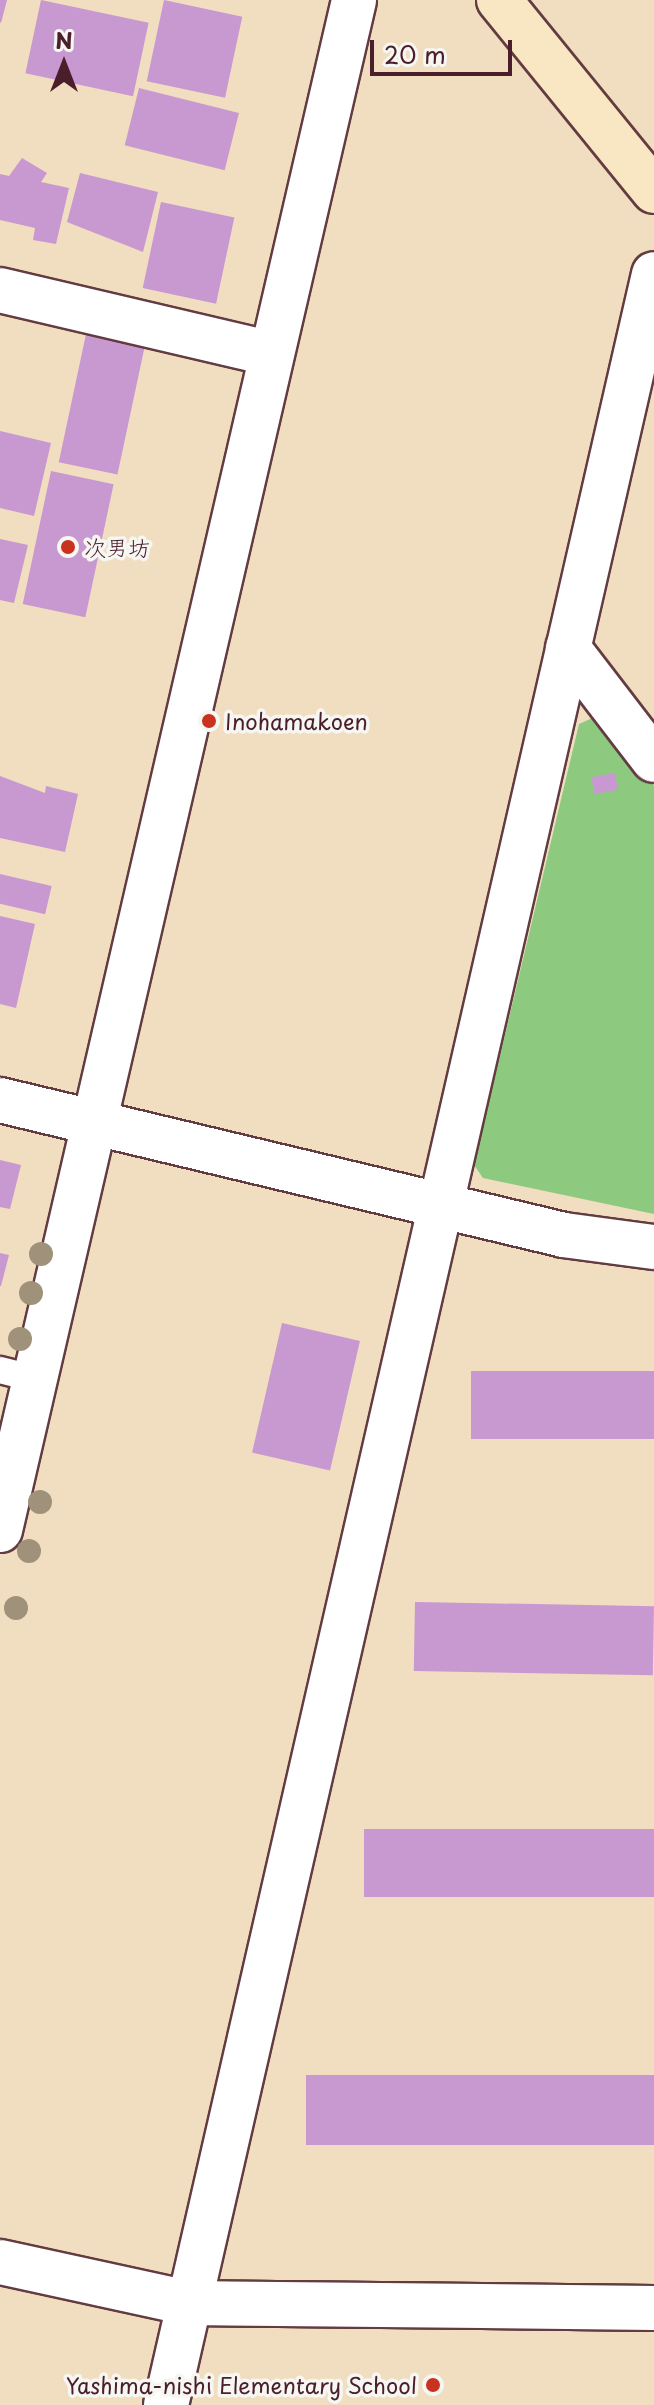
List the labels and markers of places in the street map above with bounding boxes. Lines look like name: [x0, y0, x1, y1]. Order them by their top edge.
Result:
place label: 次男坊: [84, 534, 150, 560]
marker: 次男坊: [59, 538, 77, 556]
place label: Inohamakoen: [225, 708, 368, 734]
marker: Inohamakoen: [200, 712, 218, 730]
place label: Yashima-nishi Elementary School: [66, 2372, 417, 2398]
marker: Yashima-nishi Elementary School: [424, 2376, 442, 2394]

